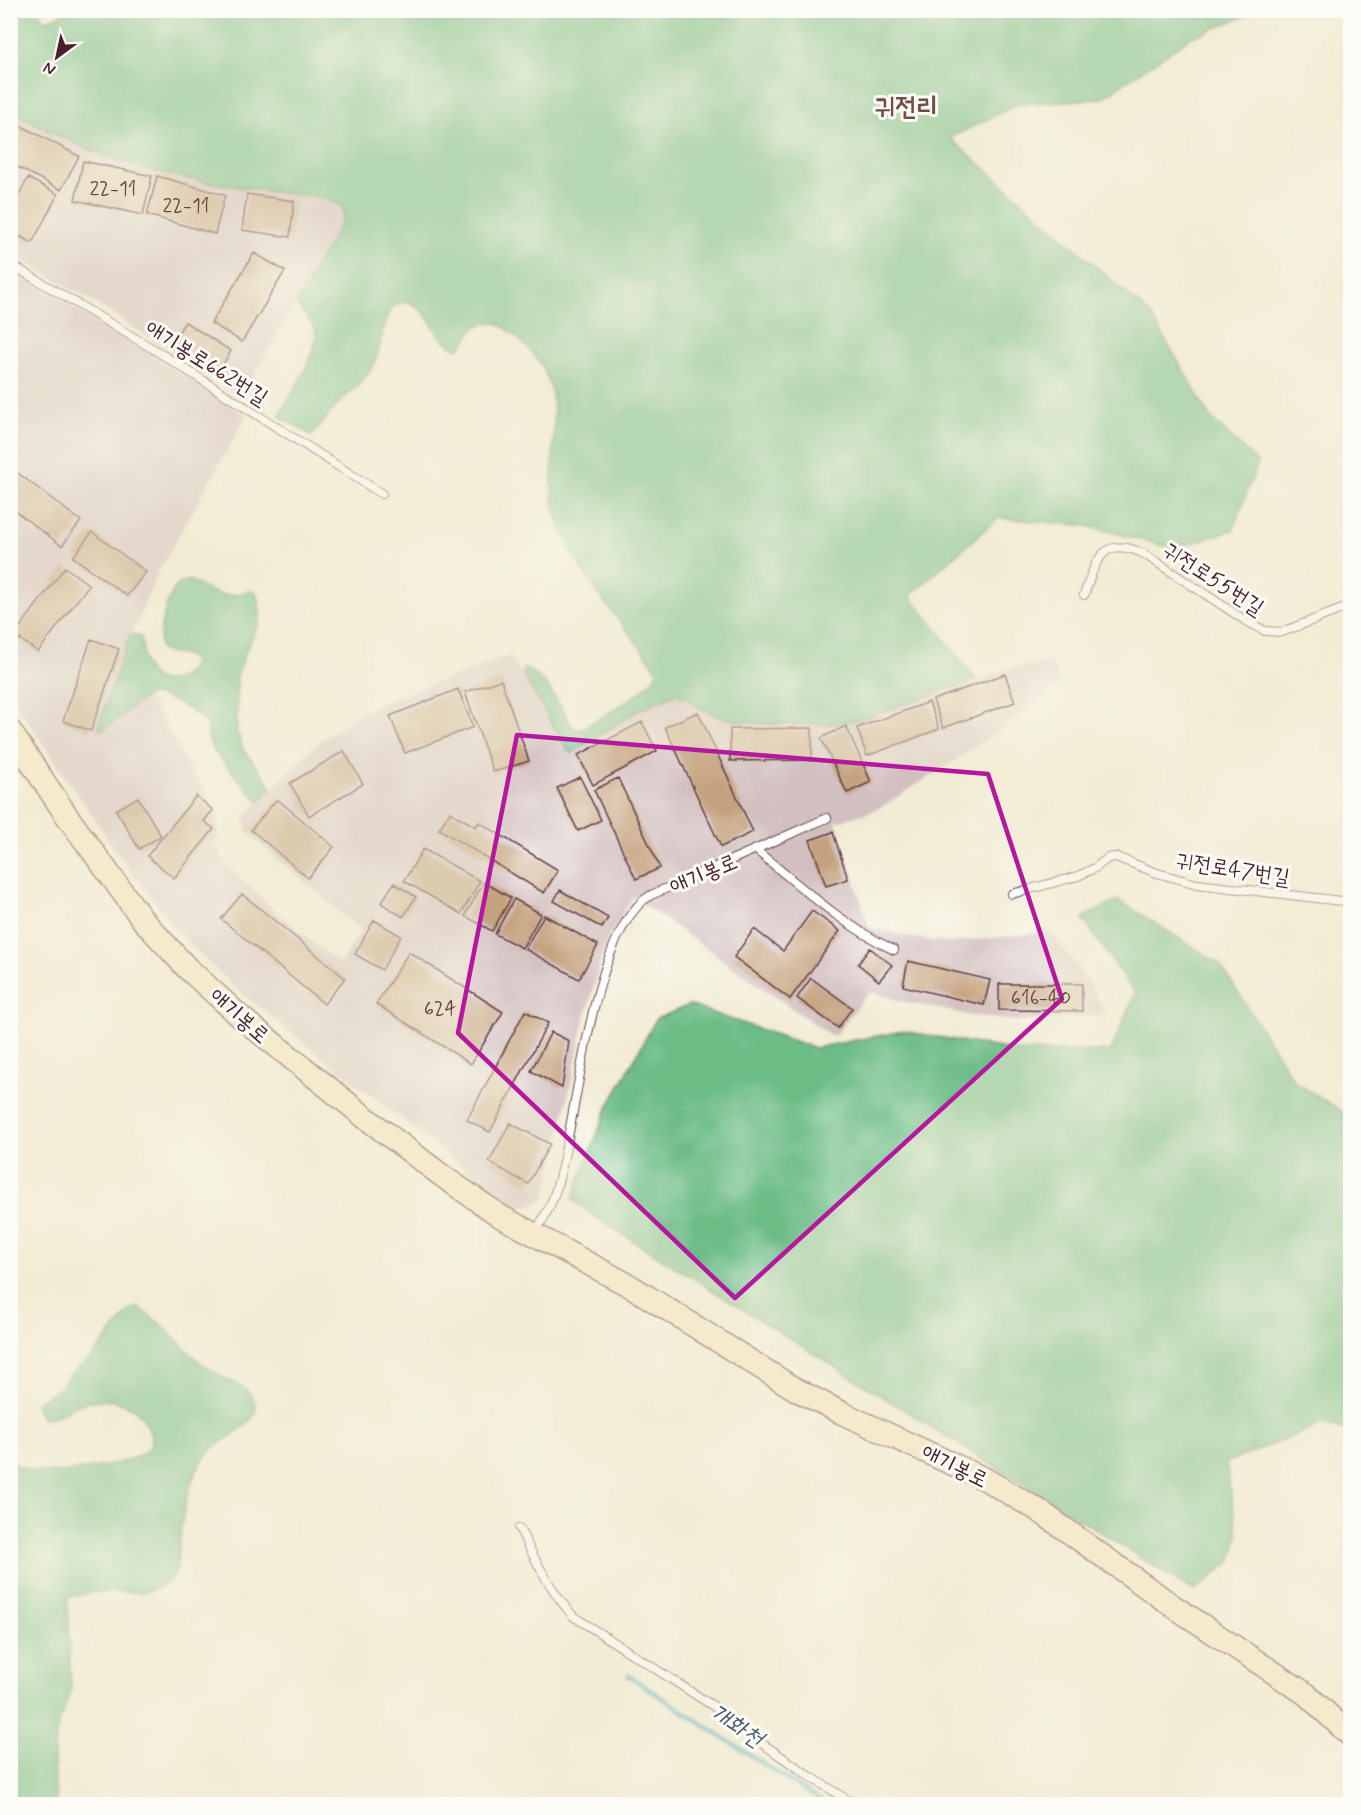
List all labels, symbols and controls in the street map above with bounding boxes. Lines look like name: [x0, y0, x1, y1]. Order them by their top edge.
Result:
north arrow: [27, 27, 87, 87]
text: N: [39, 57, 60, 80]
district label: 귀전리: [875, 91, 937, 125]
house number: 22-11: [90, 176, 136, 203]
house number: 22-11: [163, 193, 209, 220]
street label: 애기봉로662번길: [139, 315, 273, 413]
street label: 귀전로55번길: [1157, 537, 1269, 623]
street label: 귀전로47번길: [1174, 847, 1292, 893]
street label: 애기봉로: [666, 848, 742, 902]
street label: 애기봉로: [203, 983, 275, 1050]
house number: 616-40: [1011, 985, 1071, 1012]
house number: 624: [424, 996, 457, 1023]
street label: 애기봉로: [916, 1439, 992, 1495]
water label: 개화천: [703, 1697, 771, 1756]

